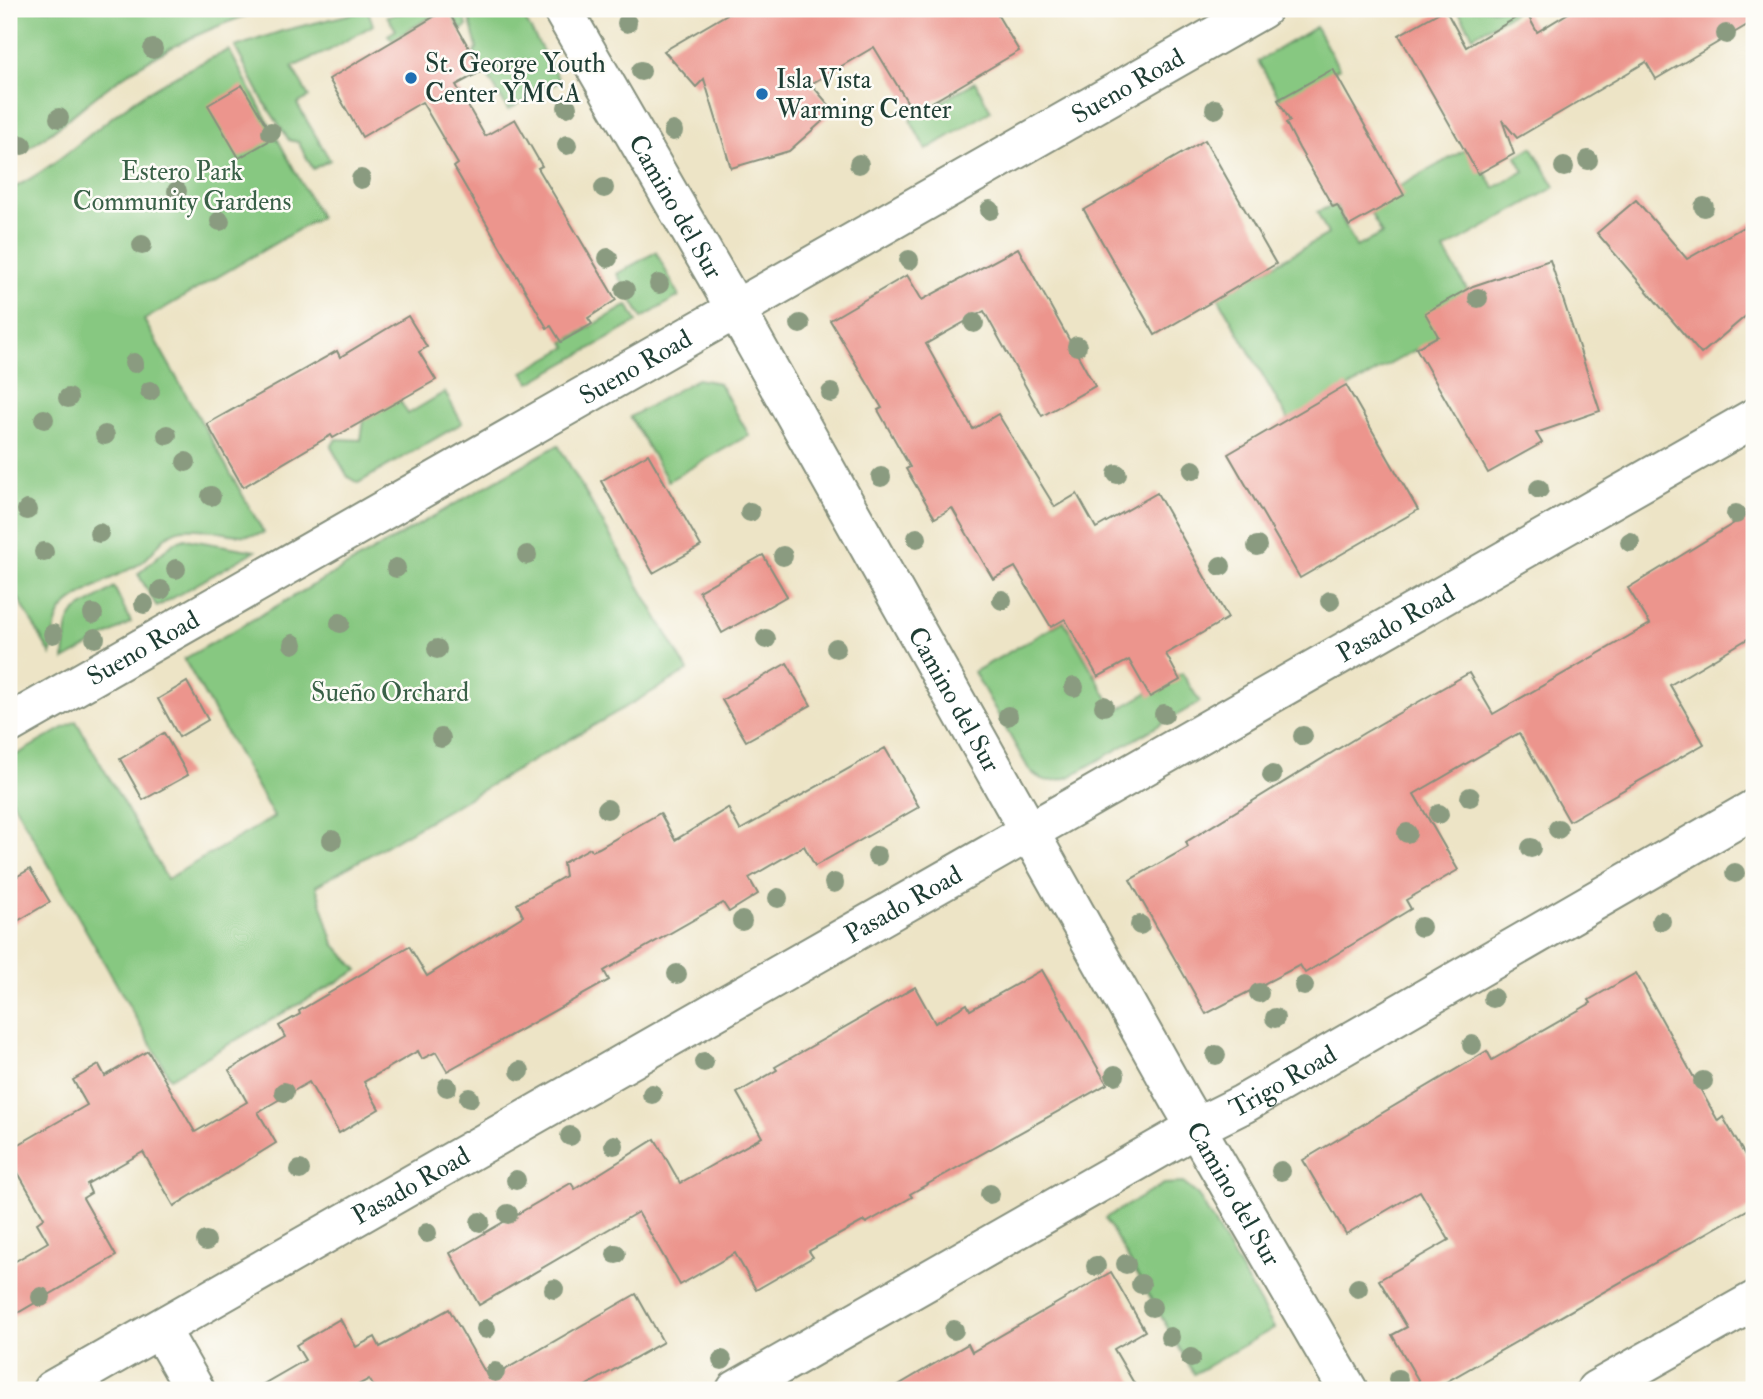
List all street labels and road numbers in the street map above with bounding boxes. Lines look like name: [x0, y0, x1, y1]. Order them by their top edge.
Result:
street label: Sueno Road: [1066, 42, 1190, 131]
street label: Camino del Sur: [621, 129, 730, 285]
street label: Sueno Road: [574, 323, 698, 412]
street label: Pasado Road: [1331, 577, 1460, 670]
street label: Sueno Road: [81, 604, 205, 693]
street label: Camino del Sur: [900, 621, 1007, 778]
street label: Pasado Road: [839, 859, 968, 951]
street label: Trigo Road: [1224, 1038, 1343, 1125]
street label: Camino del Sur: [1179, 1116, 1288, 1272]
street label: Pasado Road: [347, 1140, 476, 1232]

